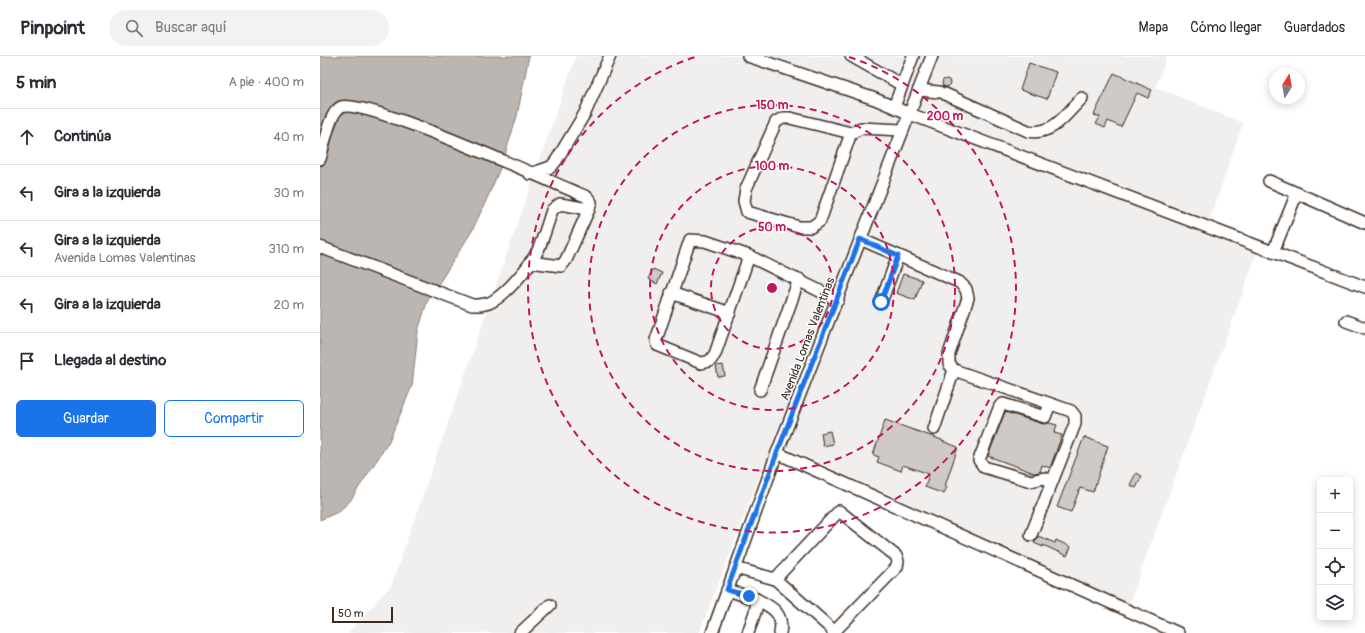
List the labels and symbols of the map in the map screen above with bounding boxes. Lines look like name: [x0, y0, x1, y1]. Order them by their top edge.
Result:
north arrow: [1269, 68, 1305, 104]
text: 150 m: [756, 98, 789, 113]
text: 200 m: [927, 109, 964, 124]
text: 100 m: [755, 159, 790, 174]
text: 50 m: [758, 220, 786, 235]
street label: Avenida Lomas Valentinas: [778, 275, 839, 403]
centre of rings: [765, 281, 779, 295]
route start: [872, 293, 890, 311]
route end: [740, 587, 758, 605]
scale bar: [332, 605, 393, 624]

